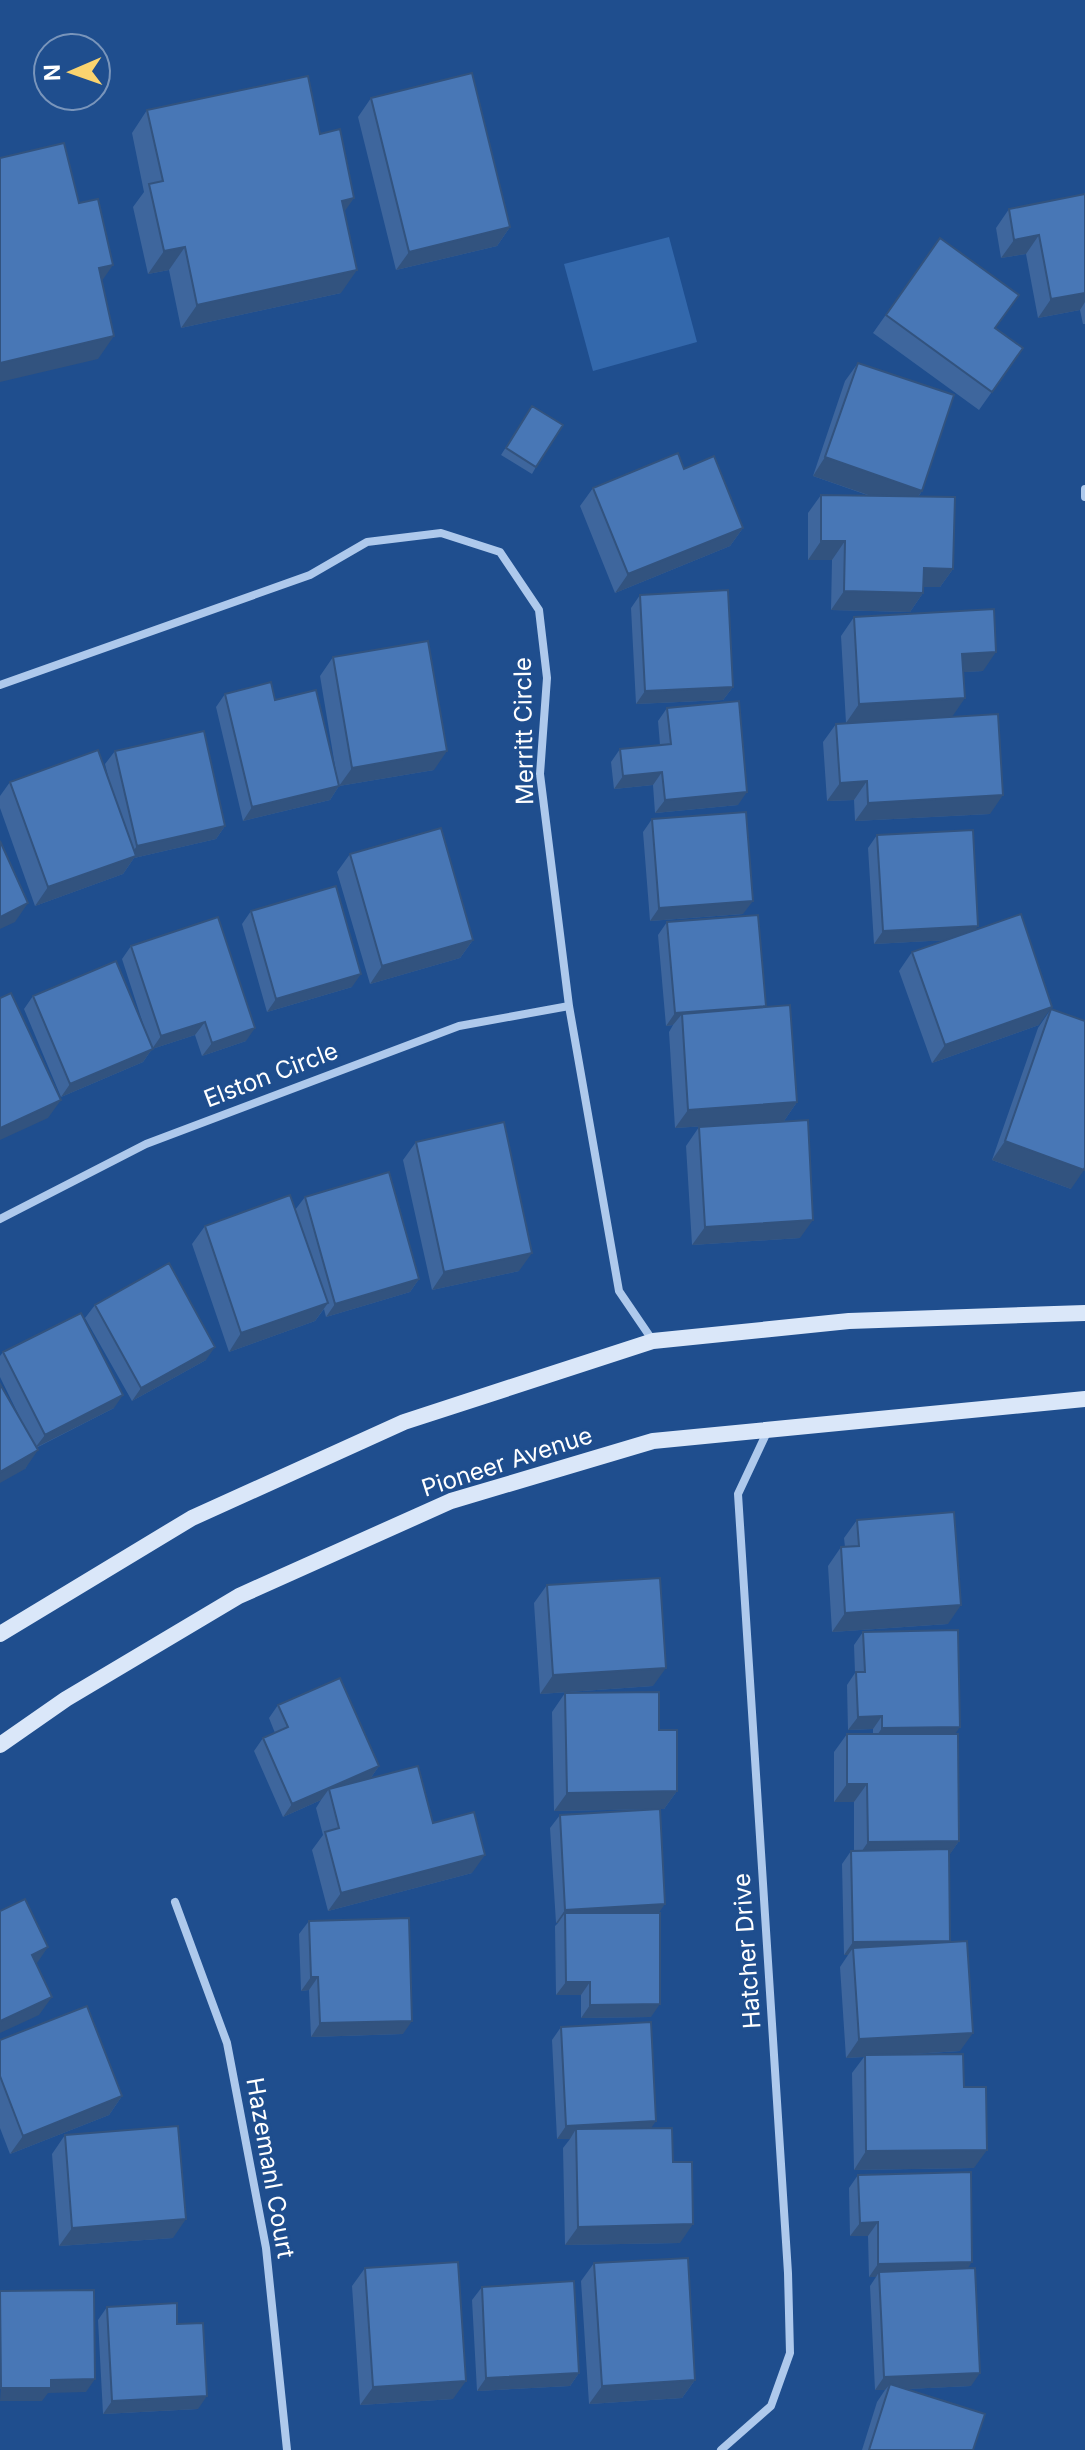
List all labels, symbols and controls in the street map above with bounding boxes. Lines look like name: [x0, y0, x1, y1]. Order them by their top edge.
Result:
north arrow: [32, 32, 112, 112]
text: N: [39, 64, 65, 82]
street label: Merritt Circle: [508, 657, 539, 805]
street label: Elston Circle: [200, 1036, 342, 1113]
street label: Pioneer Avenue: [418, 1420, 596, 1503]
street label: Hatcher Drive: [727, 1872, 766, 2030]
street label: Hazemanl Court: [240, 2075, 301, 2261]

